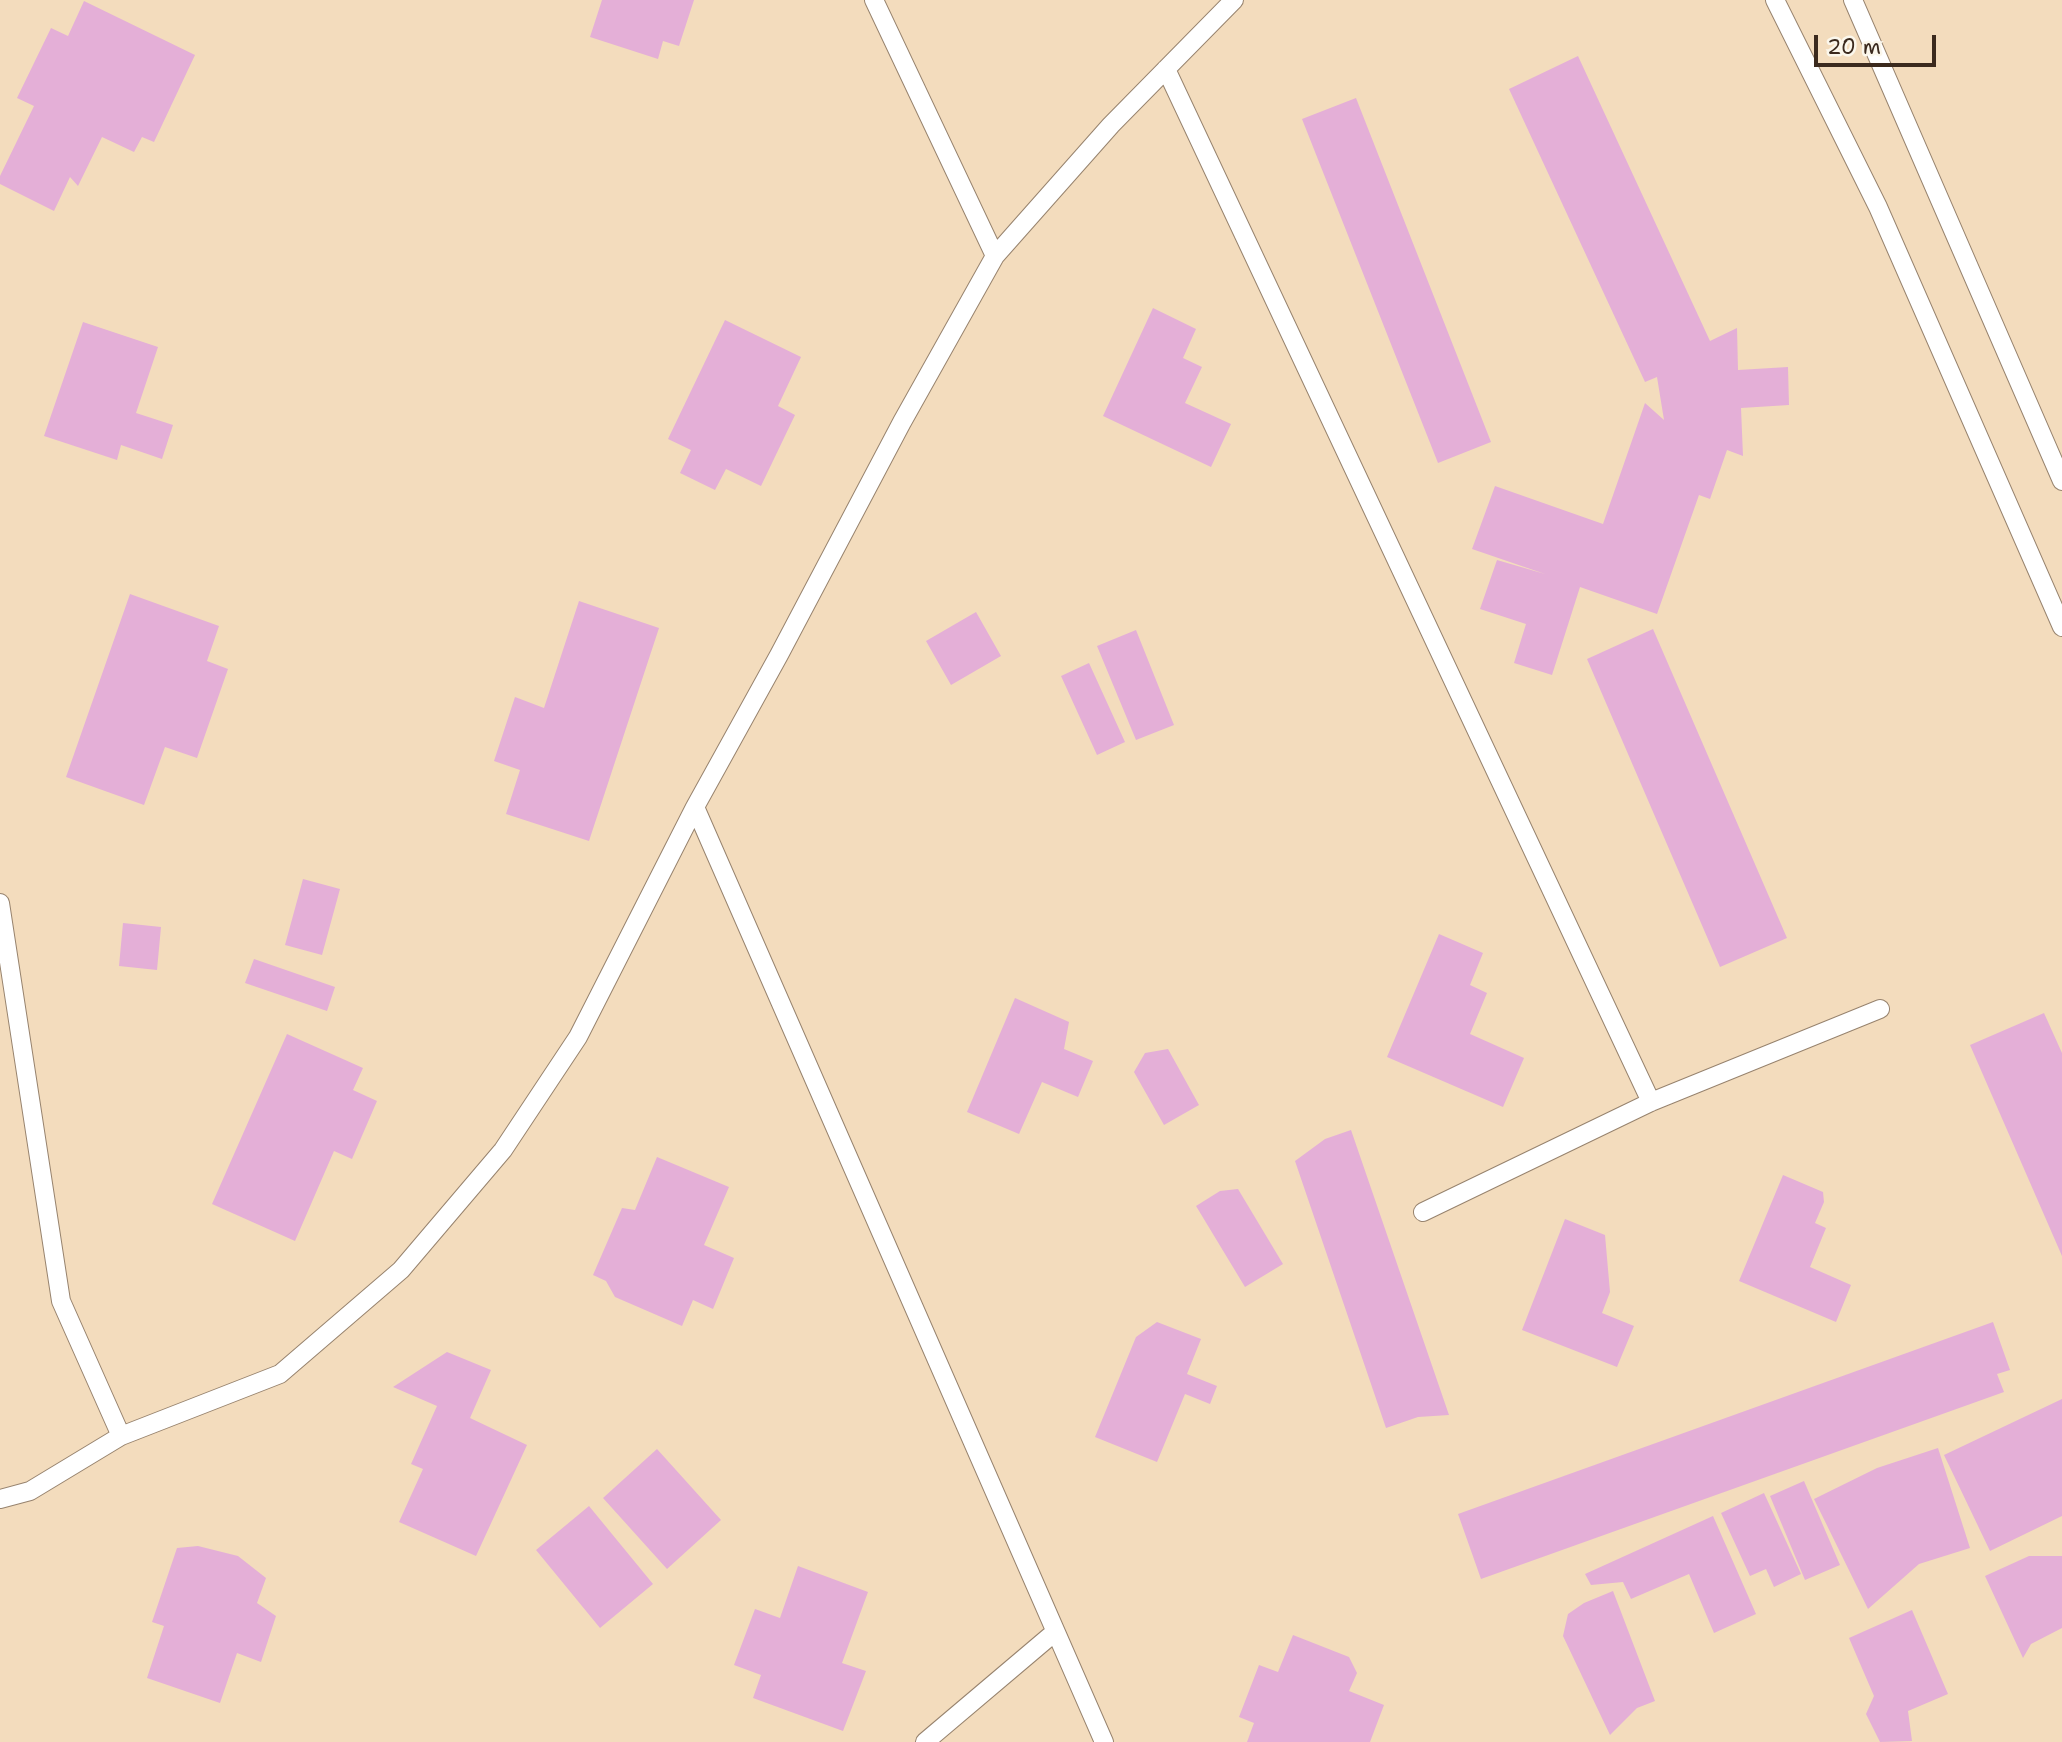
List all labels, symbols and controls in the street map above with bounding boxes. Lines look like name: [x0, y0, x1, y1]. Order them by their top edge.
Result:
scale bar: [1817, 21, 1940, 65]
text: 20 m: [1827, 33, 1881, 61]

